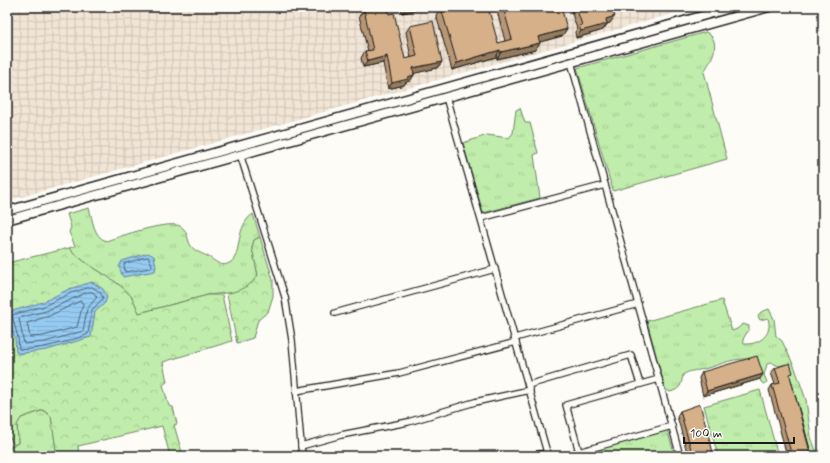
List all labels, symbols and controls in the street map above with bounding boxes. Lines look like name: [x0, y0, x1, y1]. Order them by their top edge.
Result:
scale bar: [684, 419, 794, 445]
text: 100 m: [690, 426, 722, 442]

